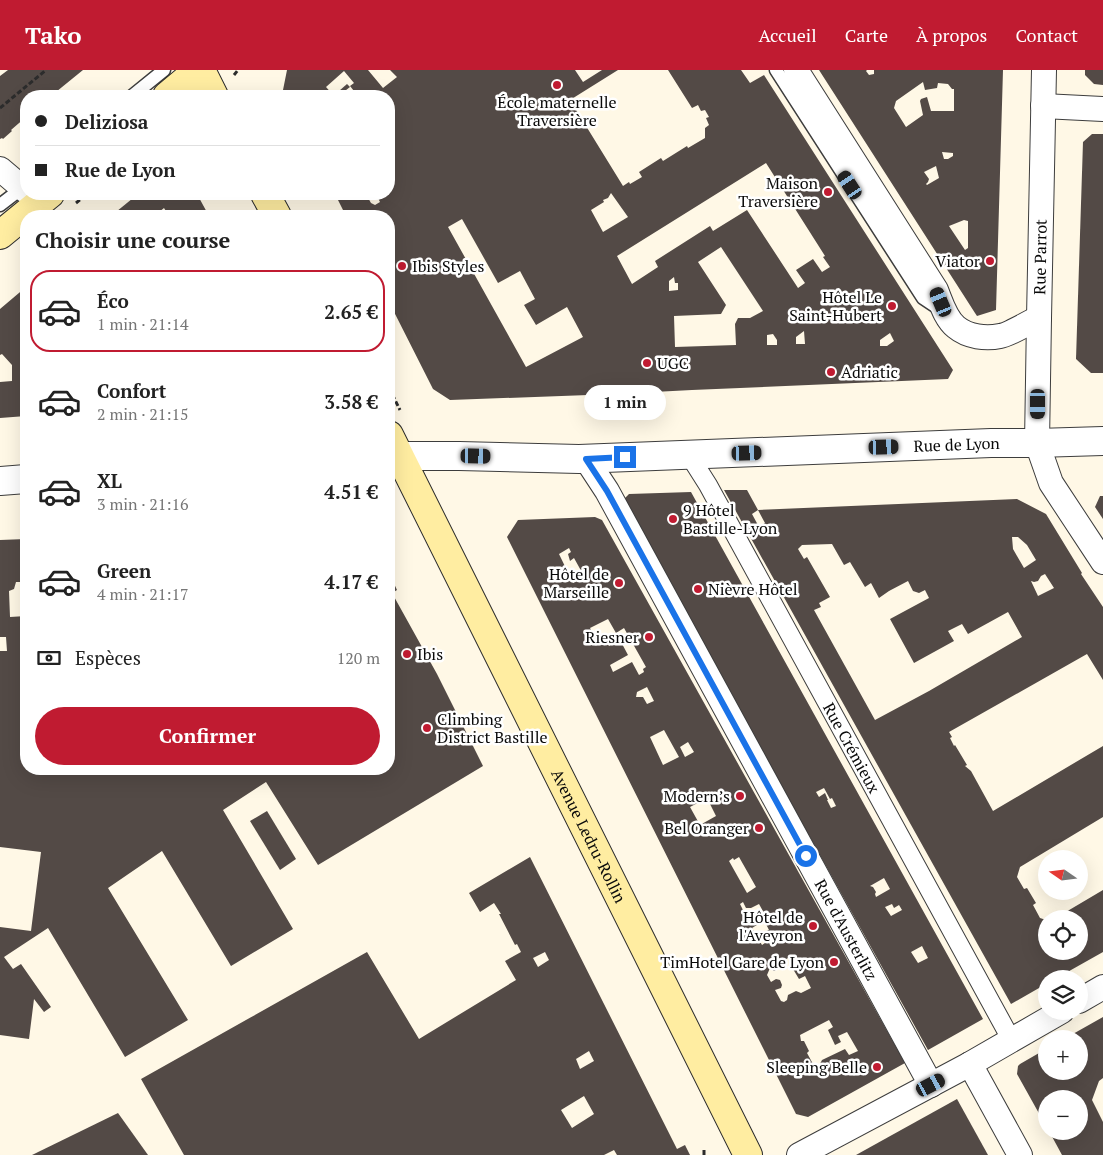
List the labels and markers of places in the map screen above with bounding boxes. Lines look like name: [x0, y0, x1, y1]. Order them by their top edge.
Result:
marker: École maternelle Traversière: [551, 79, 563, 91]
place label: École maternelle Traversière: [497, 91, 617, 131]
place label: Maison Traversière: [738, 172, 818, 212]
marker: Maison Traversière: [822, 186, 834, 198]
place label: Viator: [935, 250, 981, 272]
place label: Ibis Styles: [412, 255, 484, 277]
marker: Viator: [984, 255, 996, 267]
marker: Ibis Styles: [396, 260, 408, 272]
place label: Hôtel Le Saint-Hubert: [789, 286, 882, 326]
marker: Hôtel Le Saint-Hubert: [886, 300, 898, 312]
place label: UGC: [657, 352, 689, 374]
marker: UGC: [641, 357, 653, 369]
place label: Adriatic: [841, 361, 898, 383]
marker: Adriatic: [825, 366, 837, 378]
place label: 9 Hôtel Bastille-Lyon: [683, 499, 778, 539]
marker: 9 Hôtel Bastille-Lyon: [667, 513, 679, 525]
place label: Hôtel de Marseille: [543, 563, 609, 603]
marker: Hôtel de Marseille: [613, 577, 625, 589]
place label: Nièvre Hôtel: [708, 578, 798, 600]
marker: Nièvre Hôtel: [692, 583, 704, 595]
place label: Riesner: [585, 626, 640, 648]
marker: Riesner: [643, 631, 655, 643]
place label: Ibis: [417, 643, 443, 665]
marker: Ibis: [401, 648, 413, 660]
place label: Climbing District Bastille: [437, 708, 548, 748]
marker: Climbing District Bastille: [421, 722, 433, 734]
place label: Modern’s: [664, 785, 730, 807]
marker: Modern’s: [734, 790, 746, 802]
place label: Bel Oranger: [664, 817, 750, 839]
marker: Bel Oranger: [753, 822, 765, 834]
place label: Hôtel de l'Aveyron: [739, 906, 803, 946]
marker: Hôtel de l'Aveyron: [807, 920, 819, 932]
place label: TimHotel Gare de Lyon: [660, 951, 824, 973]
marker: TimHotel Gare de Lyon: [828, 956, 840, 968]
place label: Sleeping Belle: [766, 1056, 867, 1078]
marker: Sleeping Belle: [871, 1061, 883, 1073]

